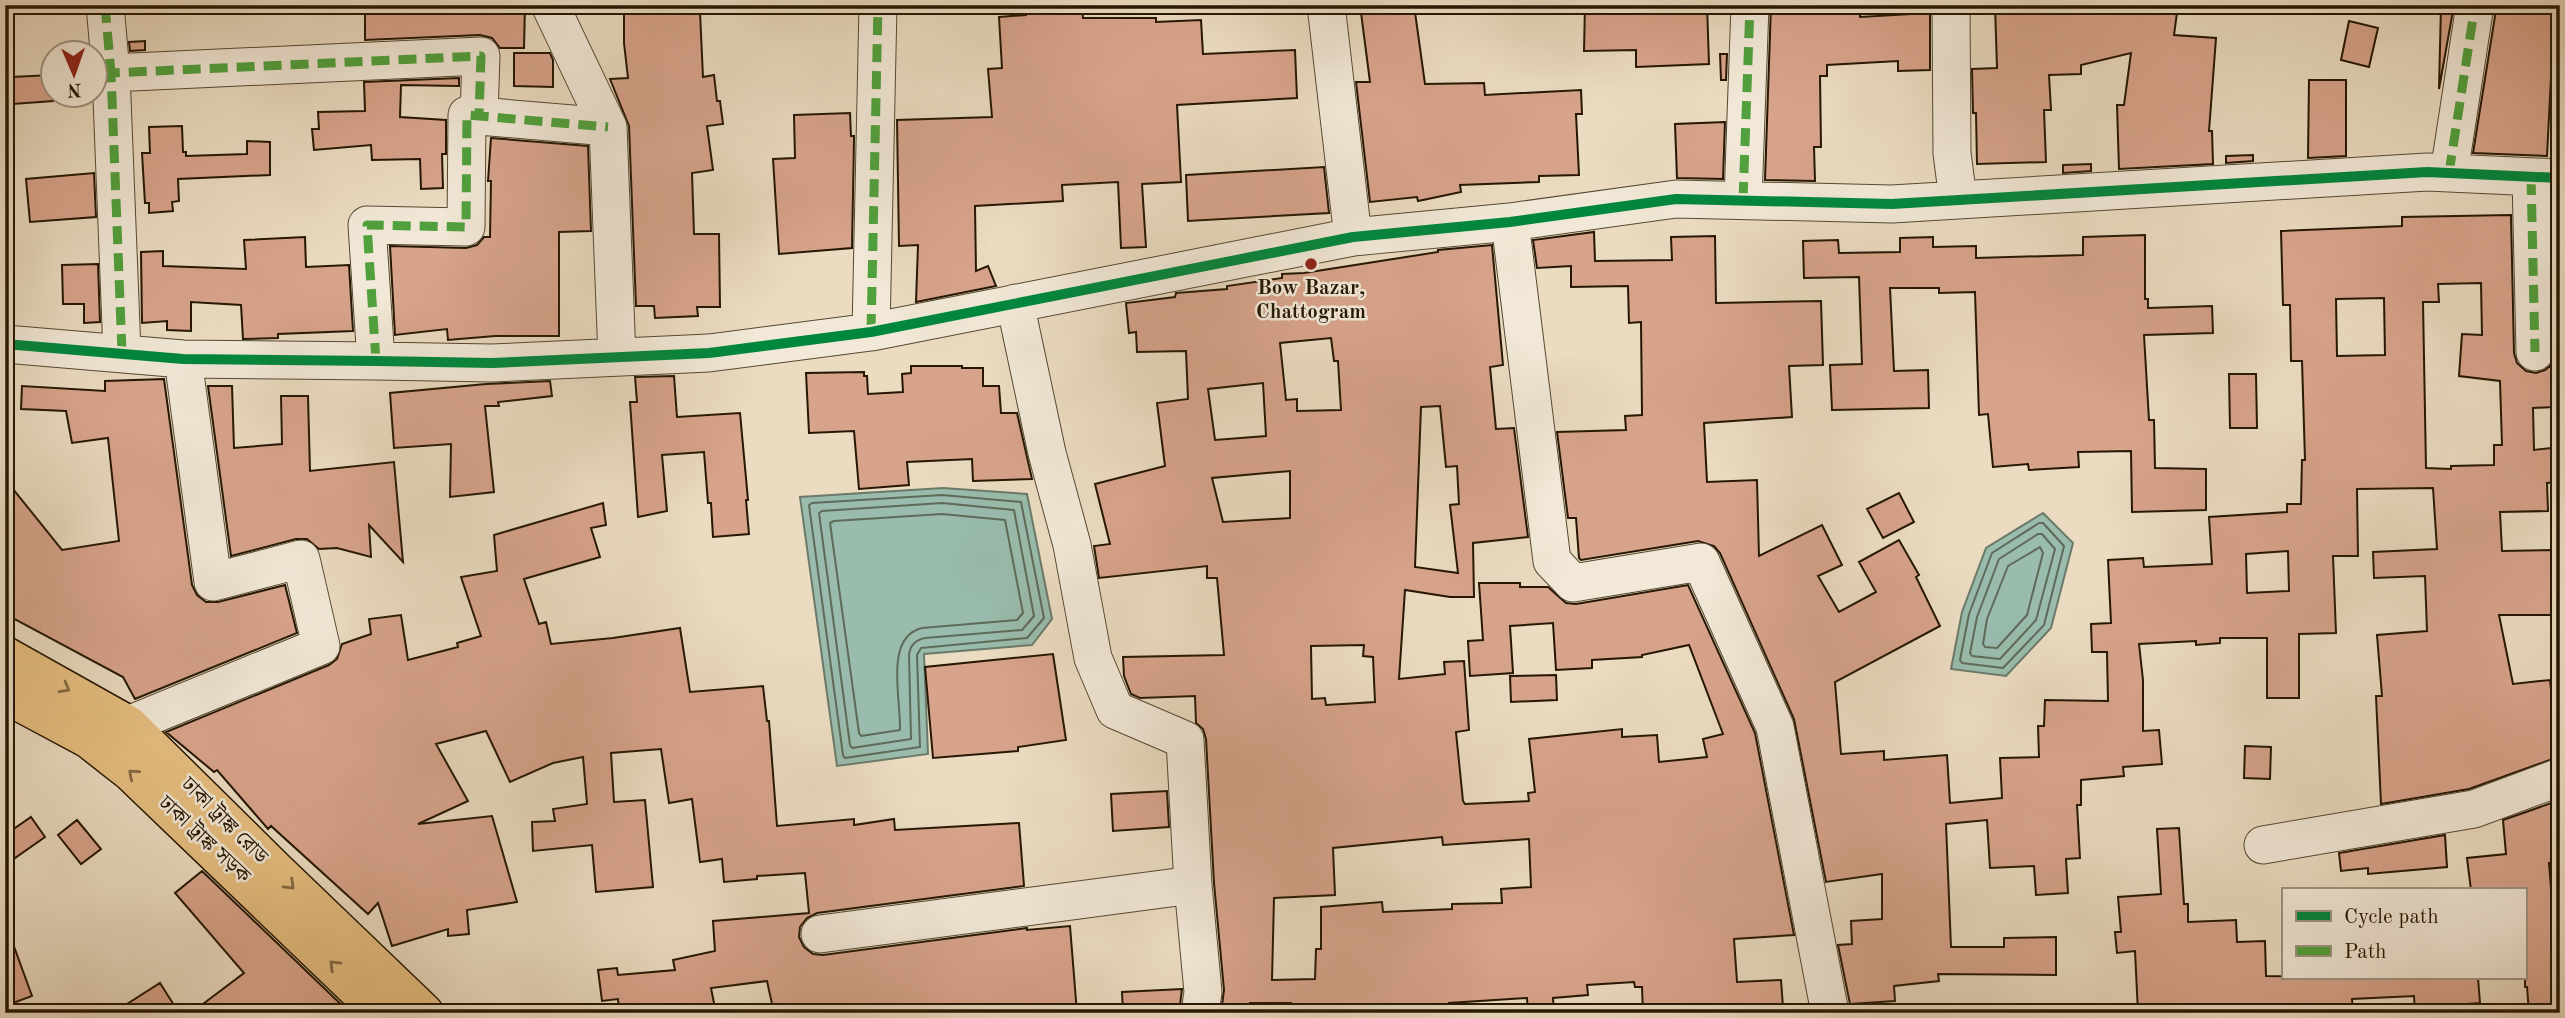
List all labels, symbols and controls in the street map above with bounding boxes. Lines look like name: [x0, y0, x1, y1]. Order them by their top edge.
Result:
north arrow: [38, 38, 108, 108]
text: N: [66, 79, 82, 98]
marker: Bow Bazar, Chattogram: [1303, 256, 1319, 272]
place label: Bow Bazar, Chattogram: [1256, 278, 1366, 323]
one-way arrow: [58, 680, 71, 693]
one-way arrow: [129, 770, 142, 782]
street label: ঢাকা ট্রাঙ্ক রোড: [176, 770, 275, 869]
street label: ঢাকা ট্রাঙ্ক সড়ক: [154, 789, 257, 888]
one-way arrow: [282, 877, 295, 890]
legend: [2282, 888, 2526, 979]
text: Cycle path: [2344, 907, 2439, 928]
text: Path: [2344, 942, 2387, 963]
one-way arrow: [329, 960, 342, 973]

